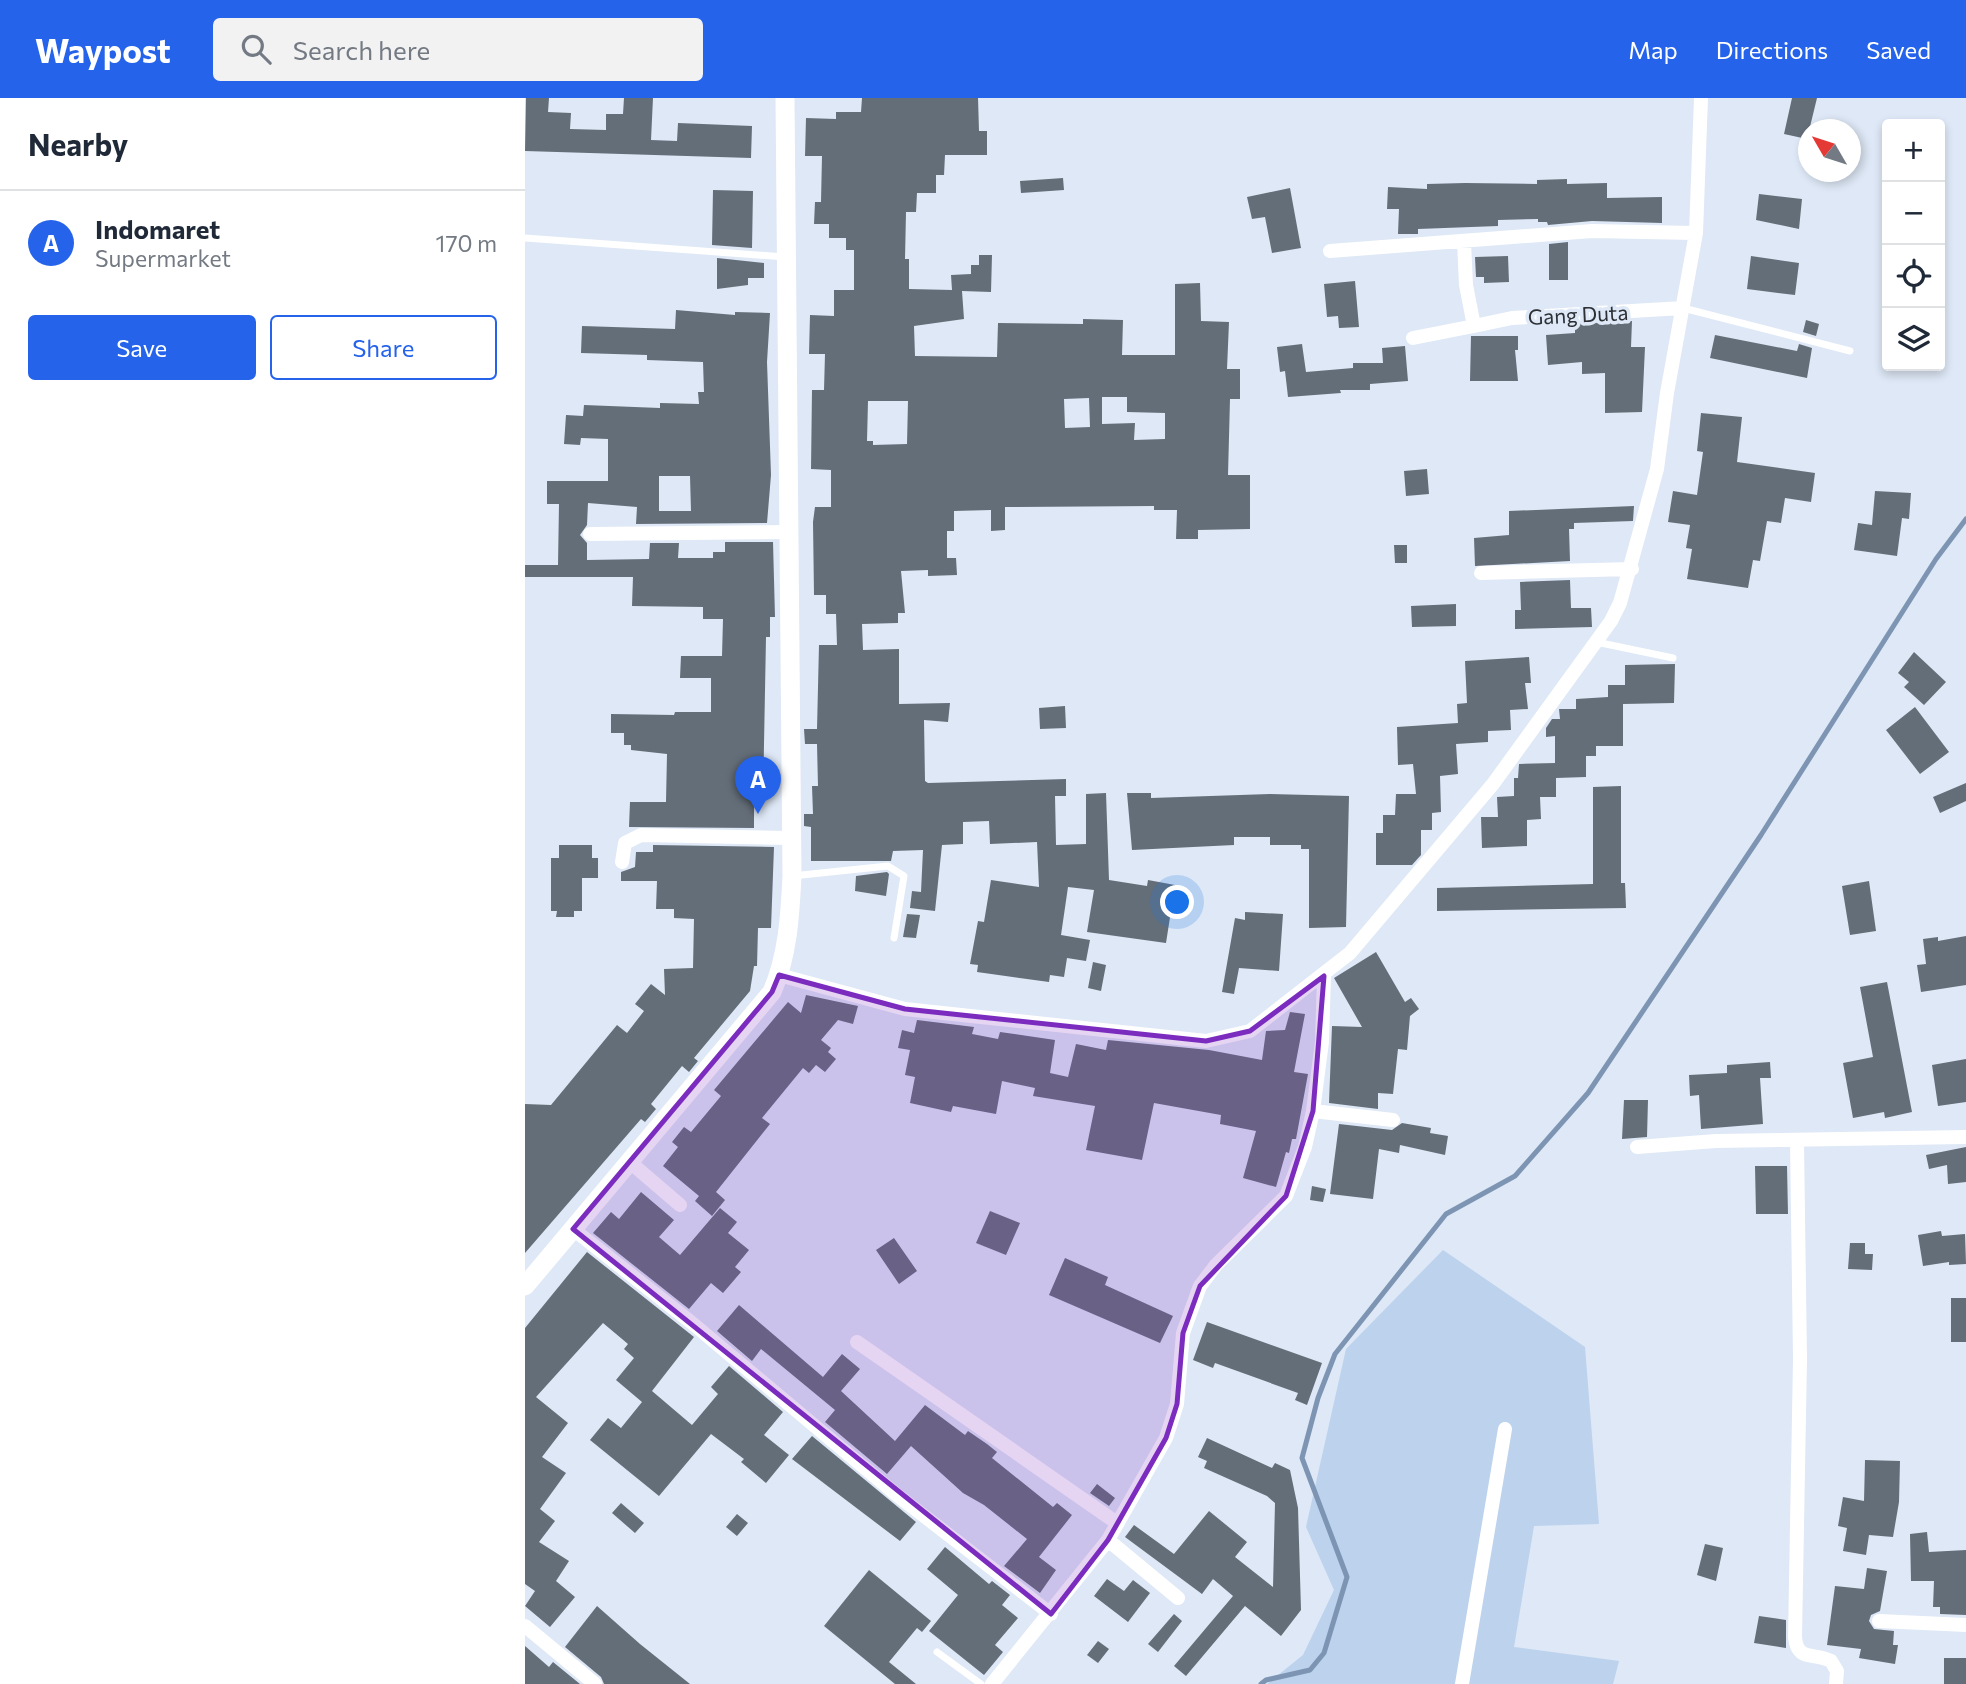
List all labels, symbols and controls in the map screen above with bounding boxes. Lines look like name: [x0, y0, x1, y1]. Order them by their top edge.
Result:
search box: [213, 18, 703, 81]
text: Waypost: [35, 29, 171, 70]
icon: search: [237, 30, 275, 68]
text: Search here: [293, 34, 430, 65]
text: Map: [1628, 35, 1678, 64]
text: Directions: [1716, 35, 1828, 64]
text: Saved: [1866, 35, 1931, 64]
north arrow: [1798, 119, 1861, 182]
map controls: [1882, 119, 1945, 371]
button: +: [1882, 119, 1945, 182]
text: Nearby: [28, 125, 128, 162]
button: −: [1882, 182, 1945, 245]
text: Indomaret: [95, 213, 220, 244]
text: A: [43, 229, 59, 257]
text: 170 m: [436, 229, 497, 257]
text: Supermarket: [95, 244, 231, 272]
button: locate: [1882, 245, 1945, 308]
street label: Gang Duta: [1527, 299, 1629, 329]
button: layers: [1882, 308, 1945, 371]
button: Save: [28, 315, 256, 380]
button: Share: [270, 315, 497, 380]
pin: A: [735, 756, 781, 814]
your location: [1160, 885, 1194, 919]

